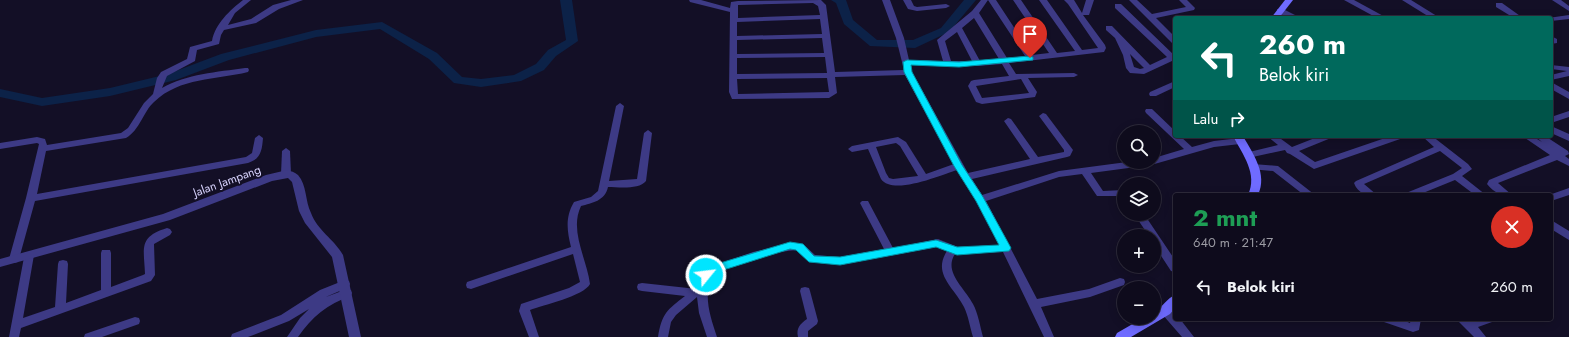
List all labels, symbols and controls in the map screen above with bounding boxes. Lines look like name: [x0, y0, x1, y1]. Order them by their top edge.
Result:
pin: [1013, 17, 1047, 58]
icon: arrive: [1019, 23, 1041, 45]
text: 260 m: [1259, 24, 1346, 65]
icon: left: [1193, 32, 1245, 84]
text: Belok kiri: [1259, 62, 1329, 88]
text: Lalu: [1193, 108, 1218, 130]
icon: right: [1226, 108, 1248, 130]
map controls: [1117, 125, 1161, 325]
button: search: [1117, 125, 1161, 169]
street label: Jalan Jampang: [189, 160, 263, 202]
button: layers: [1117, 177, 1161, 221]
text: 2 mnt: [1193, 200, 1257, 235]
button: close: [1491, 206, 1533, 248]
button: +: [1117, 229, 1161, 273]
text: 640 m · 21:47: [1193, 233, 1273, 252]
position arrow: [685, 254, 727, 296]
icon: left: [1193, 276, 1215, 298]
text: Belok kiri: [1227, 276, 1295, 298]
text: 260 m: [1491, 276, 1533, 298]
button: −: [1117, 281, 1161, 325]

